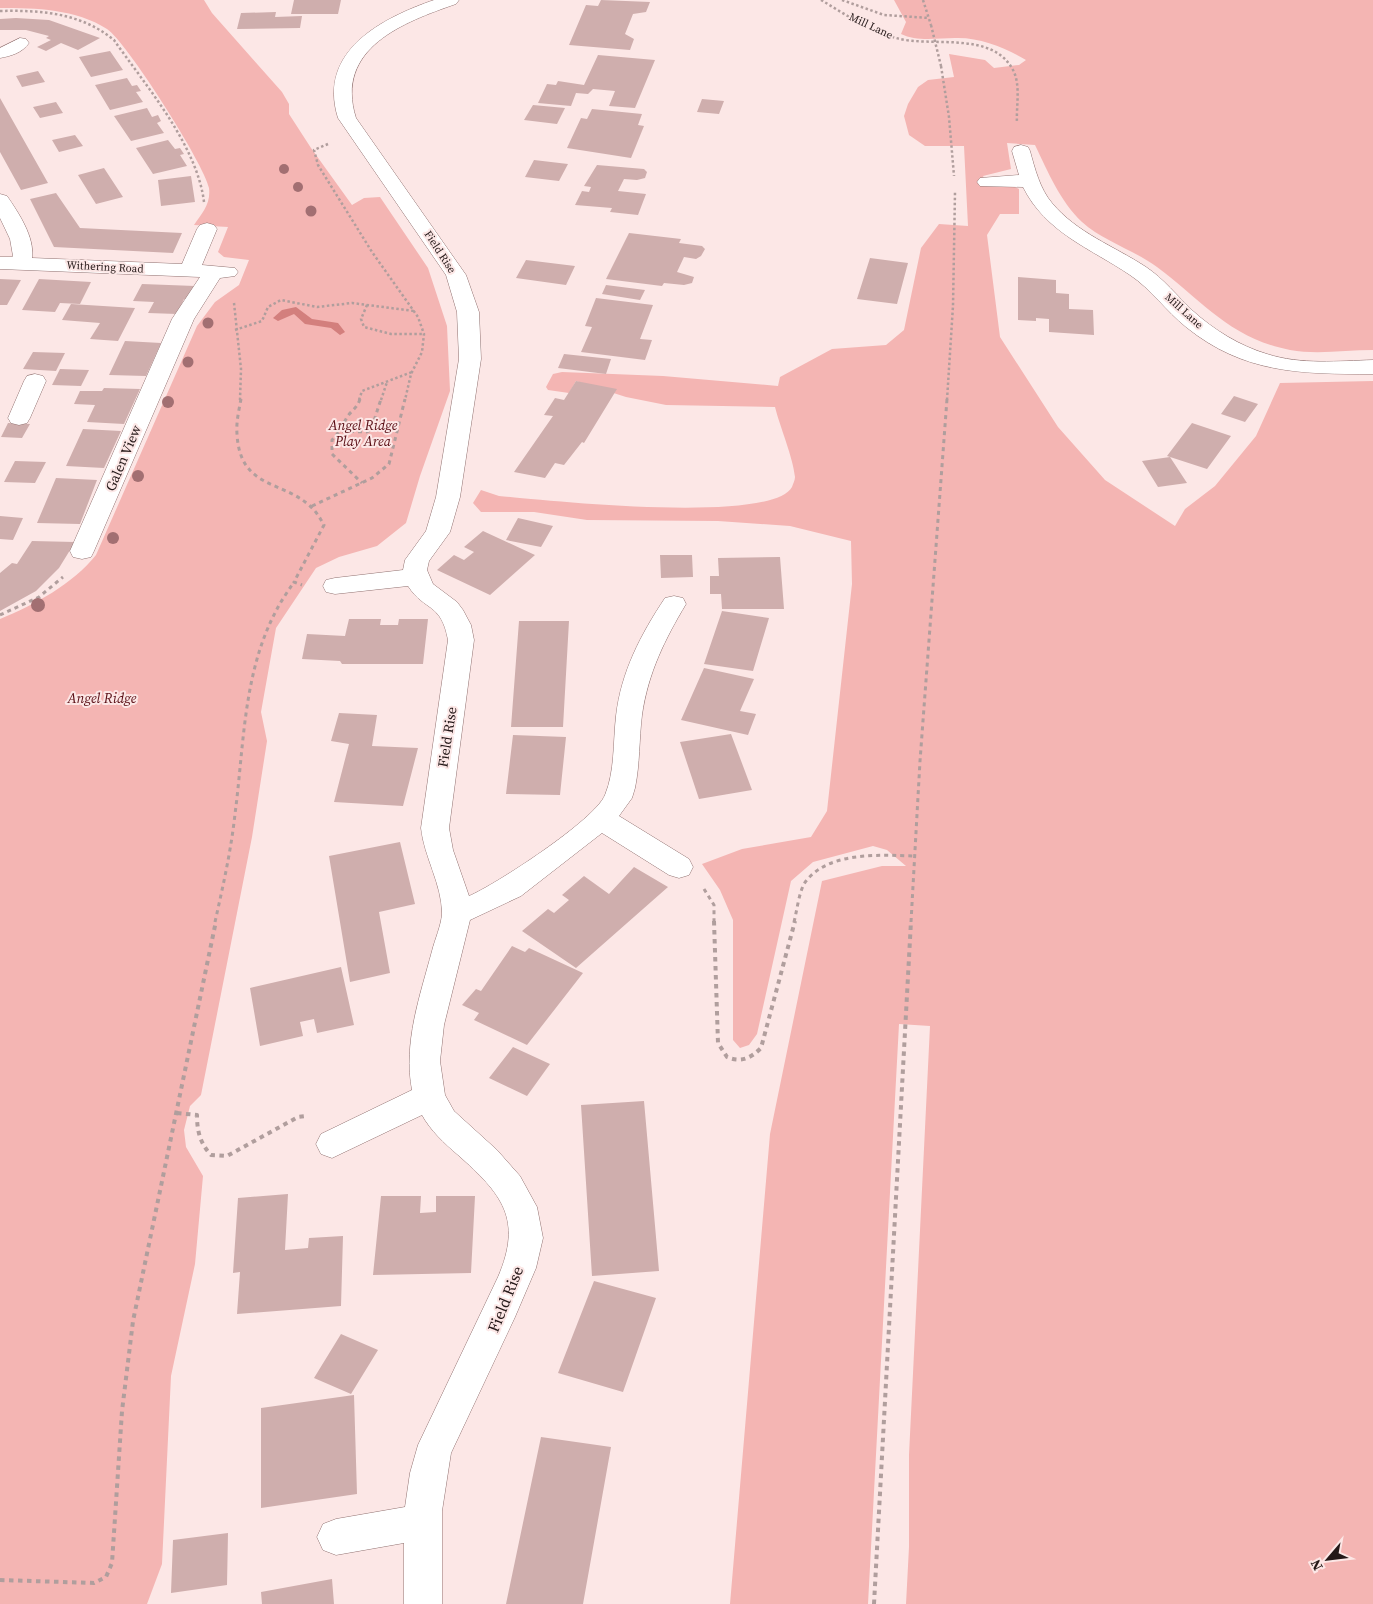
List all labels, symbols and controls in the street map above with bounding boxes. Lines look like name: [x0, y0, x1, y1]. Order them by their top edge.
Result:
street label: Mill Lane: [847, 9, 896, 43]
street label: Field Rise: [421, 228, 460, 277]
street label: Withering Road: [66, 257, 145, 277]
street label: Mill Lane: [1162, 290, 1207, 332]
park label: Angel Ridge Play Area: [327, 415, 398, 451]
street label: Galen View: [100, 422, 146, 494]
park label: Angel Ridge: [66, 688, 137, 708]
street label: Field Rise: [432, 705, 462, 769]
street label: Field Rise: [482, 1263, 528, 1335]
north arrow: [1303, 1534, 1353, 1584]
text: N: [1305, 1556, 1328, 1574]

